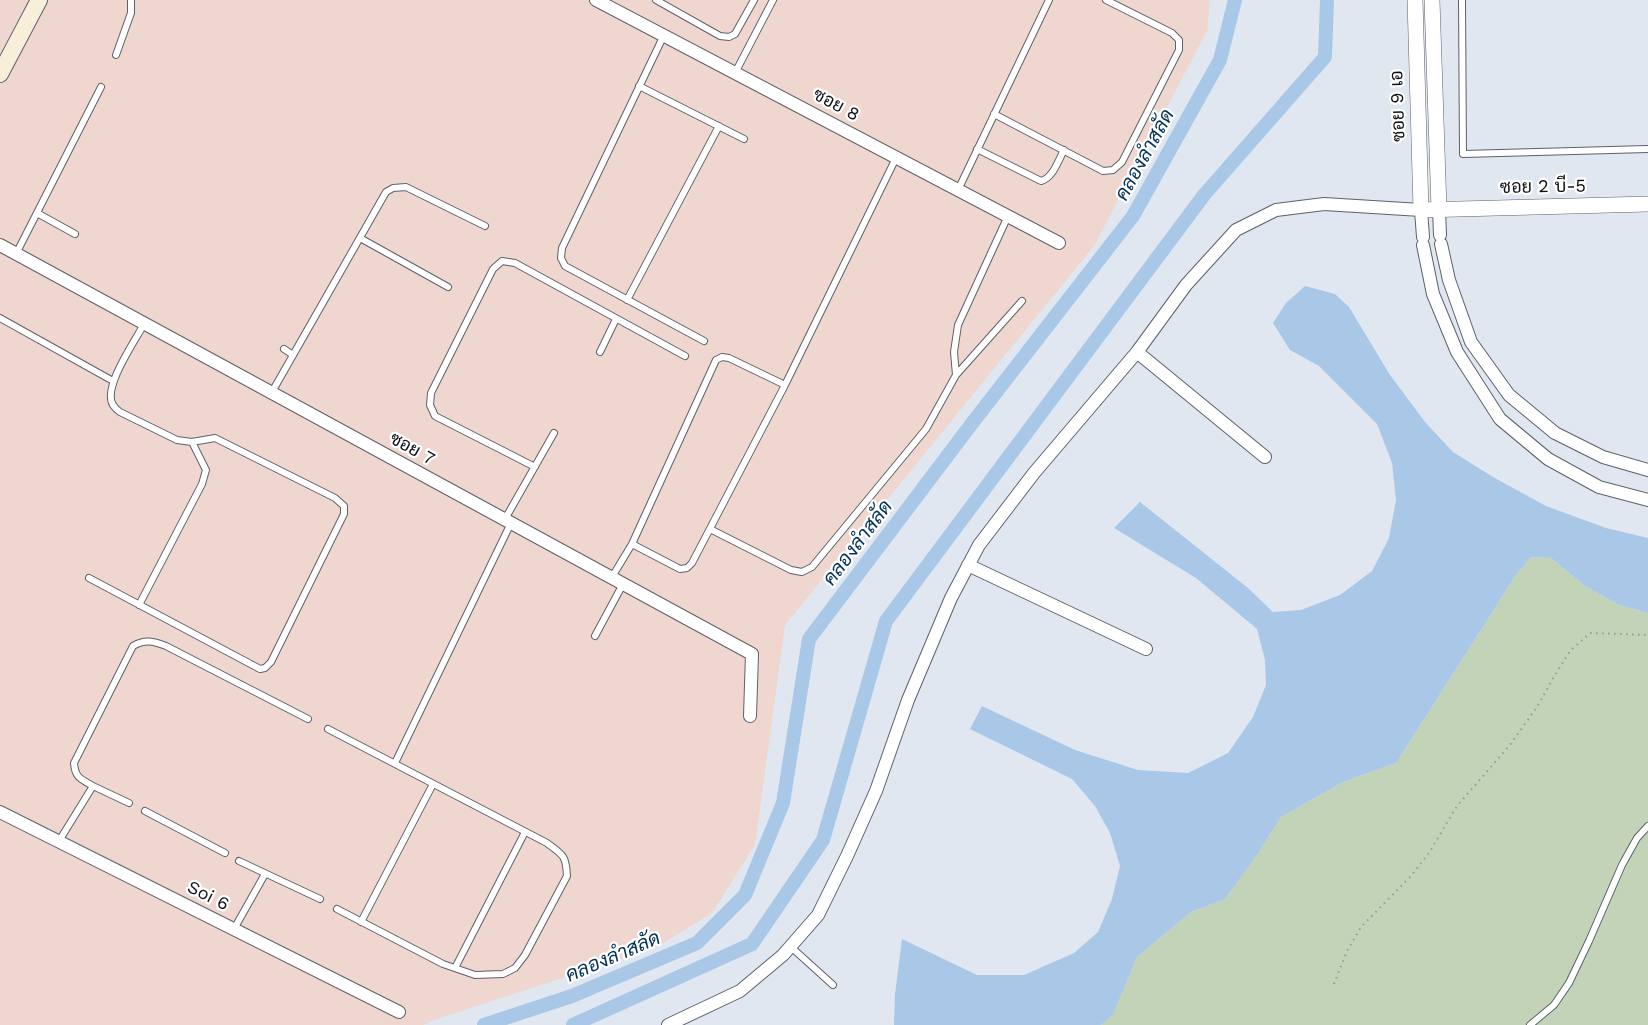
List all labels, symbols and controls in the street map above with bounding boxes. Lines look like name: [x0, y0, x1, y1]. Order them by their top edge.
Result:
street label: ซอย 9 เอ: [1386, 70, 1410, 142]
street label: ซอย 8: [809, 84, 863, 126]
water label: คลองลำสลัด: [1110, 105, 1180, 205]
street label: ซอย 2 บี-5: [1500, 175, 1586, 199]
street label: ซอย 7: [386, 428, 438, 470]
water label: คลองลำสลัด: [818, 496, 898, 590]
street label: Soi 6: [183, 876, 233, 916]
water label: คลองลำสลัด: [562, 926, 664, 988]

